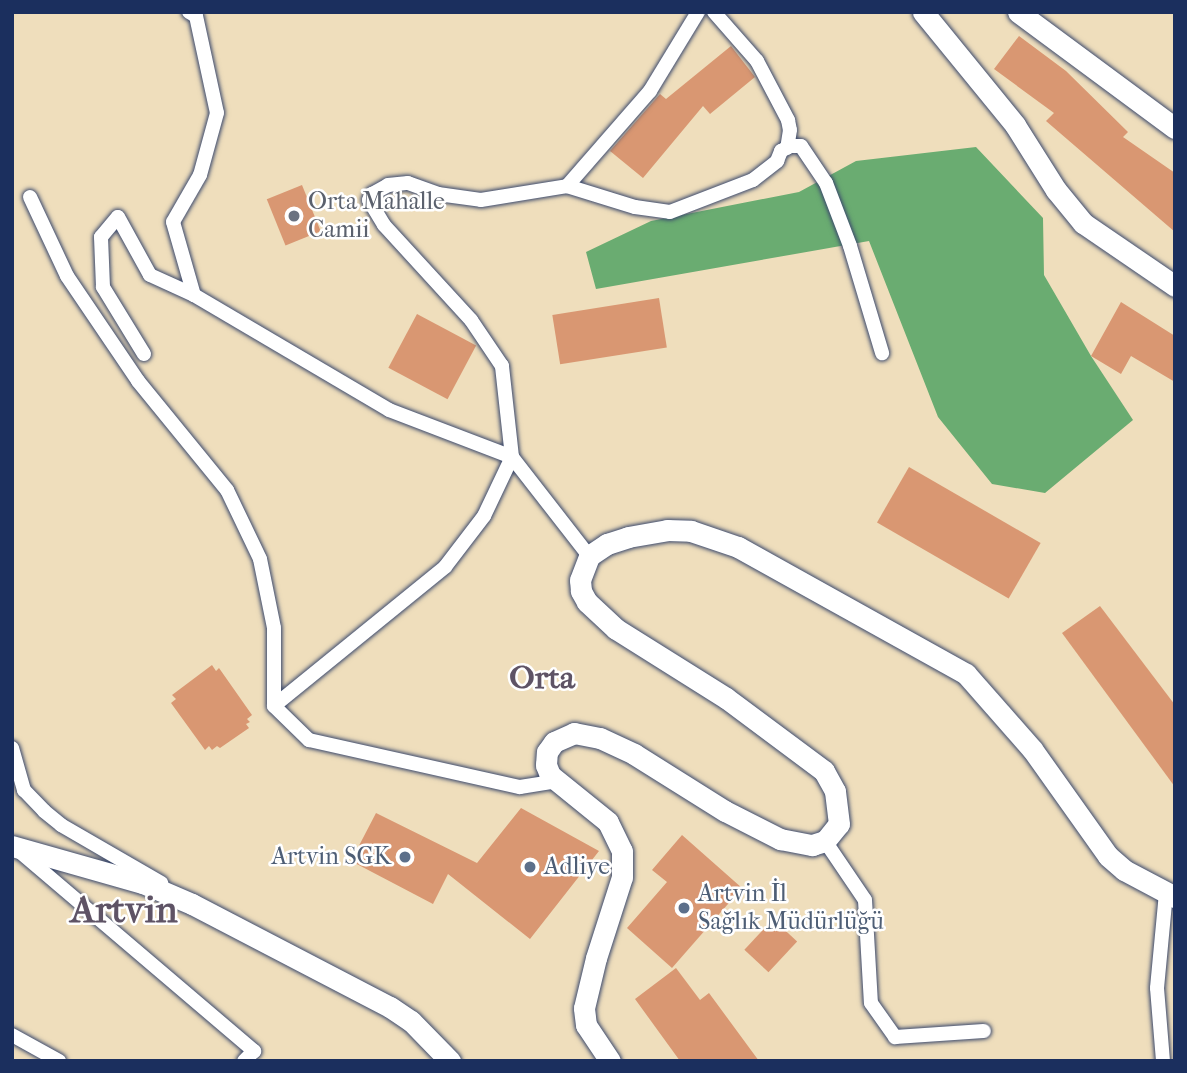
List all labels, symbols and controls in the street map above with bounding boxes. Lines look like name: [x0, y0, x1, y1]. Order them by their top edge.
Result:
place label: Orta Mahalle Camii: [308, 188, 445, 244]
marker: Orta Mahalle Camii: [286, 208, 302, 224]
district label: Orta: [509, 659, 575, 697]
place label: Artvin SGK: [271, 843, 391, 871]
marker: Artvin SGK: [397, 849, 413, 865]
place label: Adliye: [544, 853, 610, 881]
marker: Adliye: [522, 859, 538, 875]
place label: Artvin İl Sağlık Müdürlüğü: [698, 880, 884, 936]
district label: Artvin: [71, 887, 177, 933]
marker: Artvin İl Sağlık Müdürlüğü: [676, 900, 692, 916]

